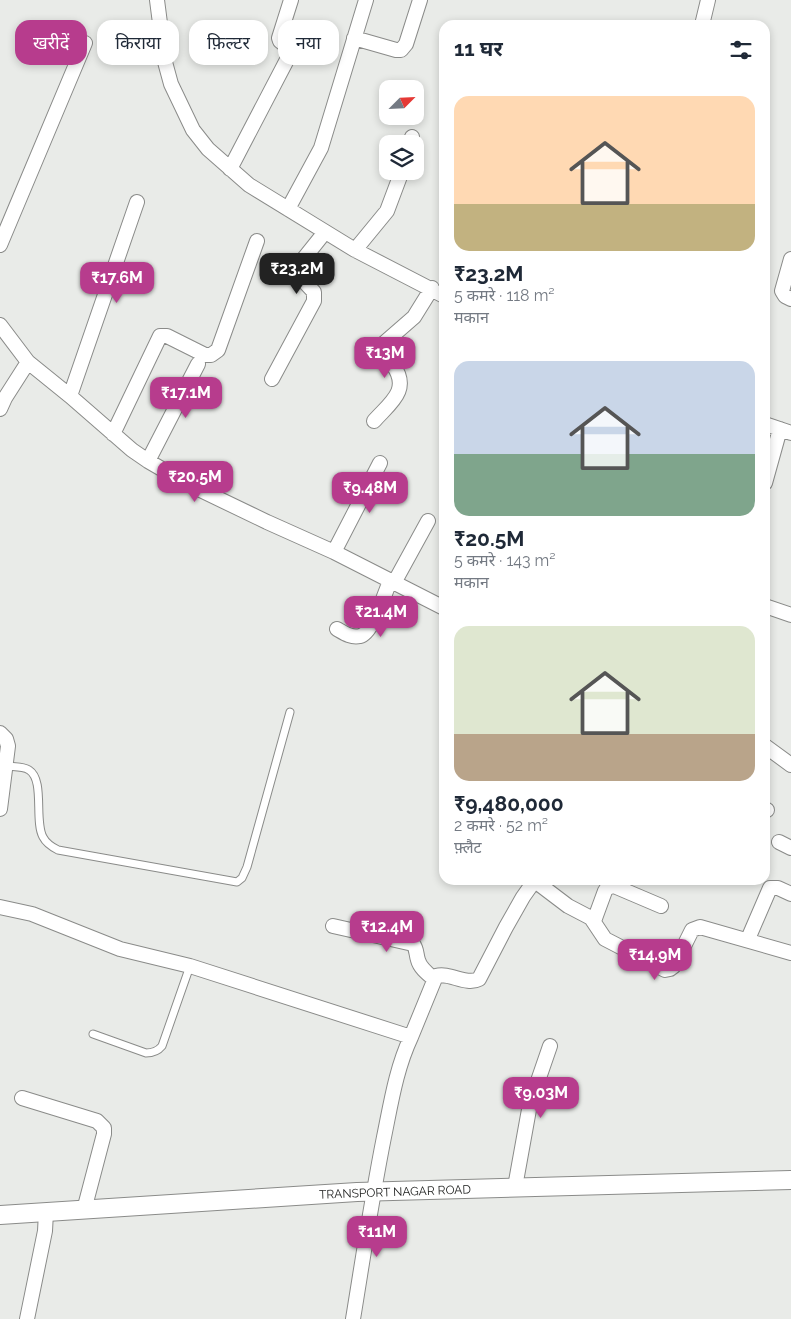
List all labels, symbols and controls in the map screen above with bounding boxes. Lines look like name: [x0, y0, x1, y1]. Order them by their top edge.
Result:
chip: खरीदें: [15, 20, 87, 65]
chip: किराया: [97, 20, 179, 65]
chip: फ़िल्टर: [189, 20, 268, 65]
chip: नया: [278, 20, 339, 65]
text: 11 घर: [454, 36, 503, 61]
icon: filters: [727, 36, 755, 64]
north arrow: [379, 80, 424, 125]
map controls: [379, 80, 424, 180]
icon: home: [560, 128, 650, 218]
button: layers: [379, 135, 424, 180]
pin: ₹23.2M: [256, 252, 338, 295]
text: ₹23.2M: [271, 259, 323, 278]
text: ₹23.2M: [454, 261, 524, 286]
pin: ₹17.6M: [76, 262, 158, 304]
text: ₹17.6M: [91, 268, 143, 287]
text: 5 कमरे · 118 m²: [454, 286, 555, 305]
text: मकान: [454, 308, 489, 327]
pin: ₹13M: [355, 336, 415, 379]
text: ₹13M: [365, 343, 405, 362]
pin: ₹17.1M: [145, 376, 227, 419]
text: ₹17.1M: [161, 383, 211, 402]
icon: home: [560, 393, 650, 483]
pin: ₹20.5M: [154, 460, 236, 503]
text: ₹20.5M: [168, 467, 222, 486]
pin: ₹9.48M: [329, 472, 411, 514]
text: ₹9.48M: [343, 478, 397, 497]
text: ₹20.5M: [454, 526, 525, 551]
text: 5 कमरे · 143 m²: [454, 551, 556, 570]
text: मकान: [454, 573, 489, 592]
pin: ₹21.4M: [340, 596, 422, 638]
text: ₹21.4M: [355, 602, 407, 621]
icon: home: [560, 658, 650, 748]
text: ₹9,480,000: [454, 791, 564, 816]
text: 2 कमरे · 52 m²: [454, 816, 548, 835]
text: फ़्लैट: [454, 838, 482, 857]
pin: ₹12.4M: [346, 910, 428, 953]
text: ₹12.4M: [361, 917, 413, 936]
pin: ₹14.9M: [614, 938, 696, 981]
text: ₹14.9M: [629, 945, 681, 964]
pin: ₹9.03M: [500, 1076, 582, 1119]
text: ₹9.03M: [514, 1083, 568, 1102]
street label: TRANSPORT NAGAR ROAD: [319, 1182, 472, 1202]
pin: ₹11M: [347, 1216, 407, 1258]
text: ₹11M: [358, 1222, 396, 1241]

